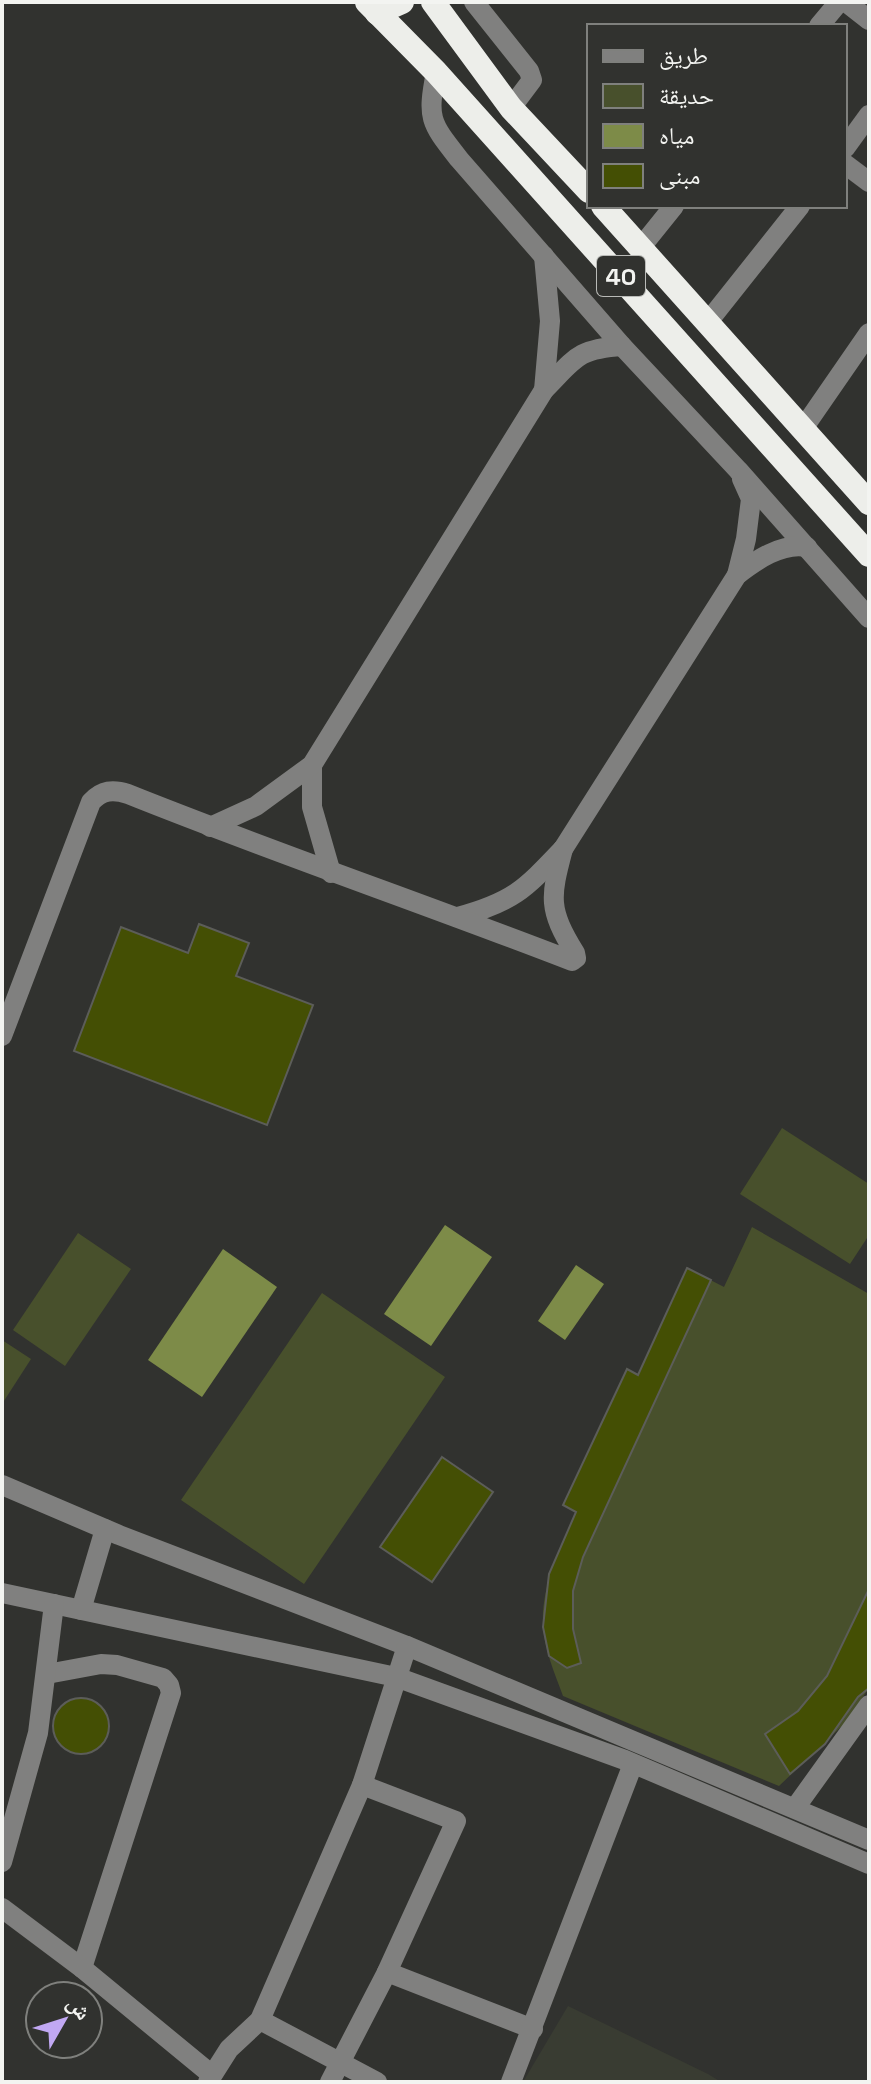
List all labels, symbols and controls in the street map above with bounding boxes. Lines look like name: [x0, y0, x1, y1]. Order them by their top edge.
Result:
legend: [587, 24, 847, 208]
text: طريق: [659, 40, 708, 71]
text: حديقة: [659, 80, 714, 111]
text: مياه: [659, 120, 694, 151]
text: مبنى: [659, 160, 700, 191]
road number: 40: [597, 256, 645, 296]
north arrow: [24, 1980, 104, 2060]
text: ش: [61, 1990, 98, 2025]

